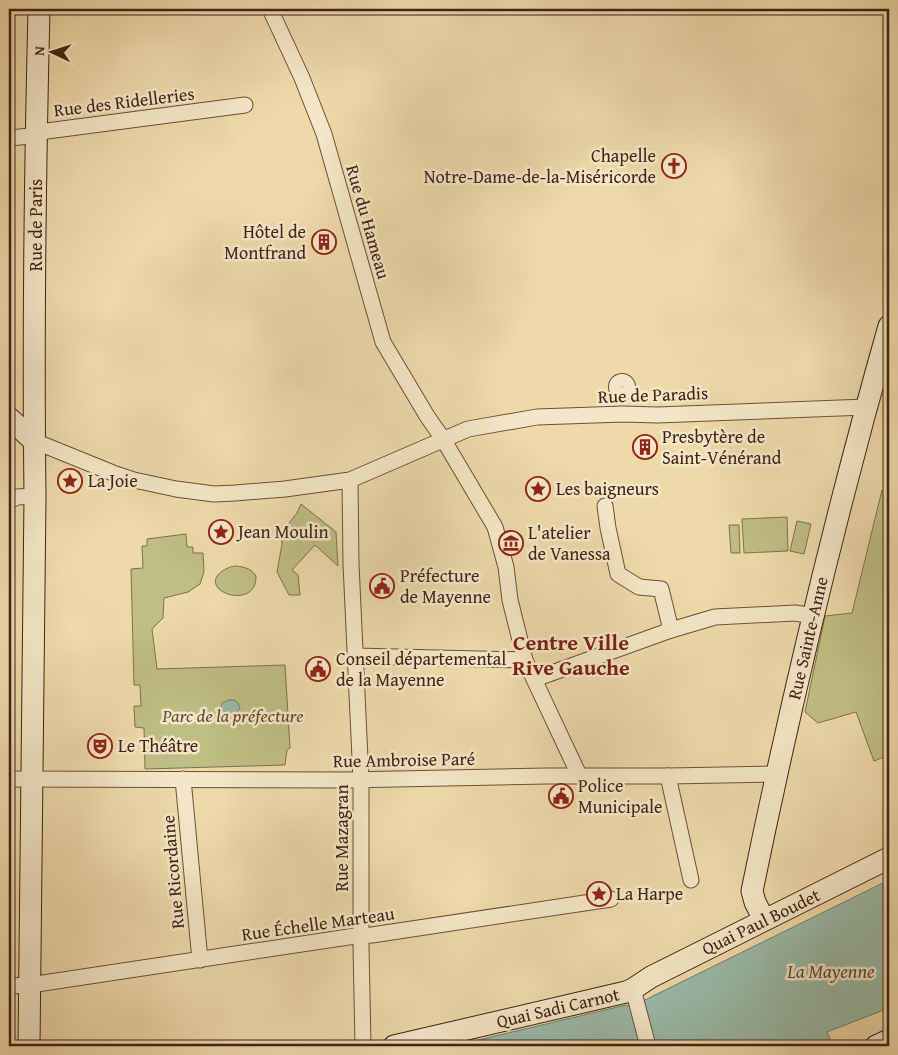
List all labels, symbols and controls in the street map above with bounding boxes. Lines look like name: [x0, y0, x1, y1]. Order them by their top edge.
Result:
north arrow: [28, 28, 78, 78]
text: N: [29, 45, 49, 56]
street label: Rue des Ridelleries: [52, 79, 196, 124]
place label: Chapelle Notre-Dame-de-la-Miséricorde: [424, 142, 656, 190]
church icon: Chapelle Notre-Dame-de-la-Miséricorde: [661, 153, 687, 179]
street label: Rue du Hameau: [339, 162, 398, 282]
street label: Rue de Paris: [22, 179, 49, 271]
place label: Hôtel de Montfrand: [224, 218, 306, 266]
building icon: Hôtel de Montfrand: [311, 229, 337, 255]
street label: Rue de Paradis: [597, 379, 709, 410]
place label: Presbytère de Saint-Vénérand: [662, 423, 782, 471]
building icon: Presbytère de Saint-Vénérand: [632, 434, 658, 460]
place label: La Joie: [88, 467, 138, 494]
place icon: La Joie: [57, 468, 83, 494]
place label: Les baigneurs: [556, 475, 659, 502]
place icon: Les baigneurs: [525, 476, 551, 502]
place label: Jean Moulin: [236, 518, 329, 545]
place icon: Jean Moulin: [208, 519, 234, 545]
place label: L'atelier de Vanessa: [528, 519, 611, 567]
museum icon: L'atelier de Vanessa: [498, 530, 524, 556]
place label: Préfecture de Mayenne: [400, 562, 491, 610]
public building icon: Préfecture de Mayenne: [369, 573, 395, 599]
street label: Rue Sainte-Anne: [780, 574, 835, 702]
district label: Centre Ville Rive Gauche: [512, 626, 630, 683]
place label: Conseil départemental de la Mayenne: [336, 645, 506, 693]
public building icon: Conseil départemental de la Mayenne: [305, 656, 331, 682]
park label: Parc de la préfecture: [162, 702, 303, 729]
place label: Le Théâtre: [118, 732, 198, 759]
theatre icon: Le Théâtre: [87, 733, 113, 759]
street label: Rue Ambroise Paré: [333, 745, 475, 774]
place label: Police Municipale: [578, 772, 662, 820]
public building icon: Police Municipale: [548, 783, 574, 809]
street label: Rue Mazagran: [328, 785, 355, 891]
street label: Rue Ricordaine: [154, 814, 191, 930]
place label: La Harpe: [616, 880, 683, 907]
place icon: La Harpe: [586, 881, 612, 907]
street label: Quai Paul Boudet: [697, 881, 825, 962]
street label: Rue Échelle Marteau: [240, 899, 396, 948]
water label: La Mayenne: [786, 957, 875, 985]
street label: Quai Sadi Carnot: [494, 980, 623, 1035]

